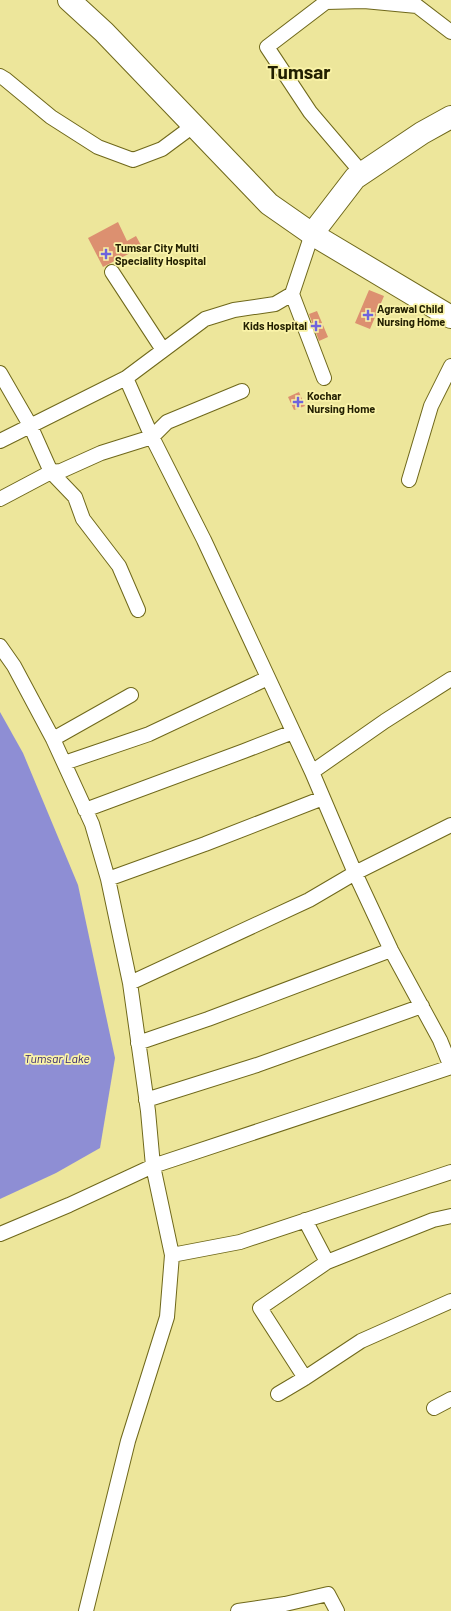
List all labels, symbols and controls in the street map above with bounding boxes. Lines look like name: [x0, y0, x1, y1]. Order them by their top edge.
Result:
district label: Tumsar: [267, 60, 331, 83]
place label: Tumsar City Multi Speciality Hospital: [115, 241, 206, 267]
marker: Tumsar City Multi Speciality Hospital: [100, 248, 112, 260]
place label: Agrawal Child Nursing Home: [377, 302, 445, 328]
marker: Agrawal Child Nursing Home: [362, 309, 374, 321]
place label: Kids Hospital: [243, 319, 307, 332]
marker: Kids Hospital: [310, 320, 322, 332]
place label: Kochar Nursing Home: [307, 389, 375, 415]
marker: Kochar Nursing Home: [292, 396, 304, 408]
water label: Tumsar Lake: [24, 1051, 90, 1065]

